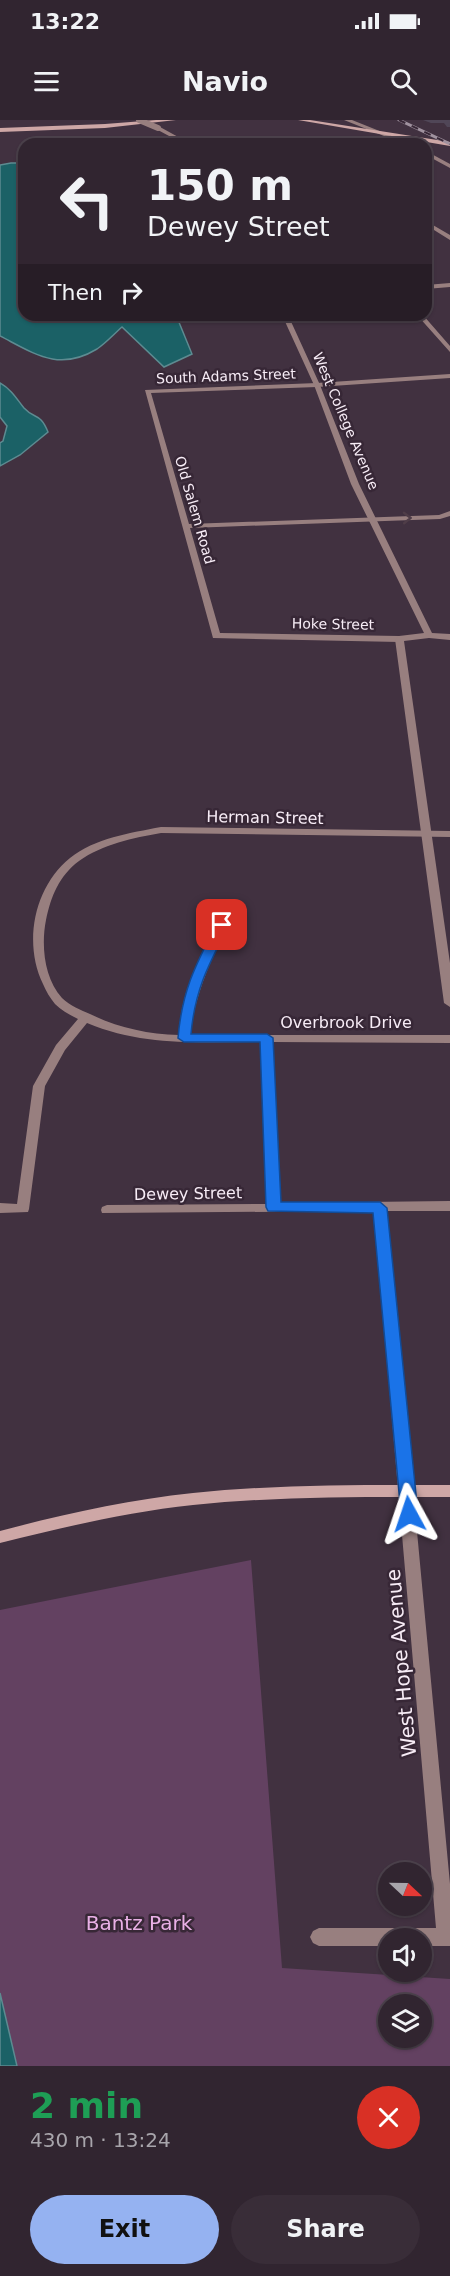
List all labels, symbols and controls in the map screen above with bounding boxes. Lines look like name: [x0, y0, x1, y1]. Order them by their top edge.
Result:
text: 13:22: [30, 9, 100, 34]
icon: menu: [30, 65, 63, 98]
icon: search: [387, 65, 420, 98]
text: Navio: [182, 66, 268, 97]
text: 150 m: [147, 161, 293, 210]
icon: left: [48, 162, 126, 240]
text: Dewey Street: [147, 211, 330, 242]
icon: right: [115, 276, 148, 309]
text: Then: [48, 280, 103, 305]
street label: West College Avenue: [310, 350, 382, 492]
street label: South Adams Street: [156, 366, 297, 386]
street label: Old Salem Road: [172, 454, 218, 566]
one-way arrow: [403, 512, 412, 524]
street label: Hoke Street: [292, 615, 375, 633]
street label: Herman Street: [206, 807, 324, 828]
pin: [196, 899, 247, 950]
icon: arrive: [205, 908, 238, 941]
street label: Overbrook Drive: [280, 1013, 412, 1032]
street label: Dewey Street: [134, 1183, 242, 1204]
position arrow: [377, 1482, 441, 1546]
street label: West Hope Avenue: [381, 1568, 421, 1758]
north arrow: [378, 1862, 432, 1916]
map controls: [378, 1862, 432, 2048]
park label: Bantz Park: [86, 1911, 193, 1935]
button: sound: [378, 1928, 432, 1982]
button: layers: [378, 1994, 432, 2048]
text: 2 min: [30, 2085, 143, 2126]
button: close: [357, 2086, 420, 2149]
text: 430 m · 13:24: [30, 2128, 171, 2152]
button: Exit: [30, 2195, 219, 2264]
button: Share: [231, 2195, 420, 2264]

